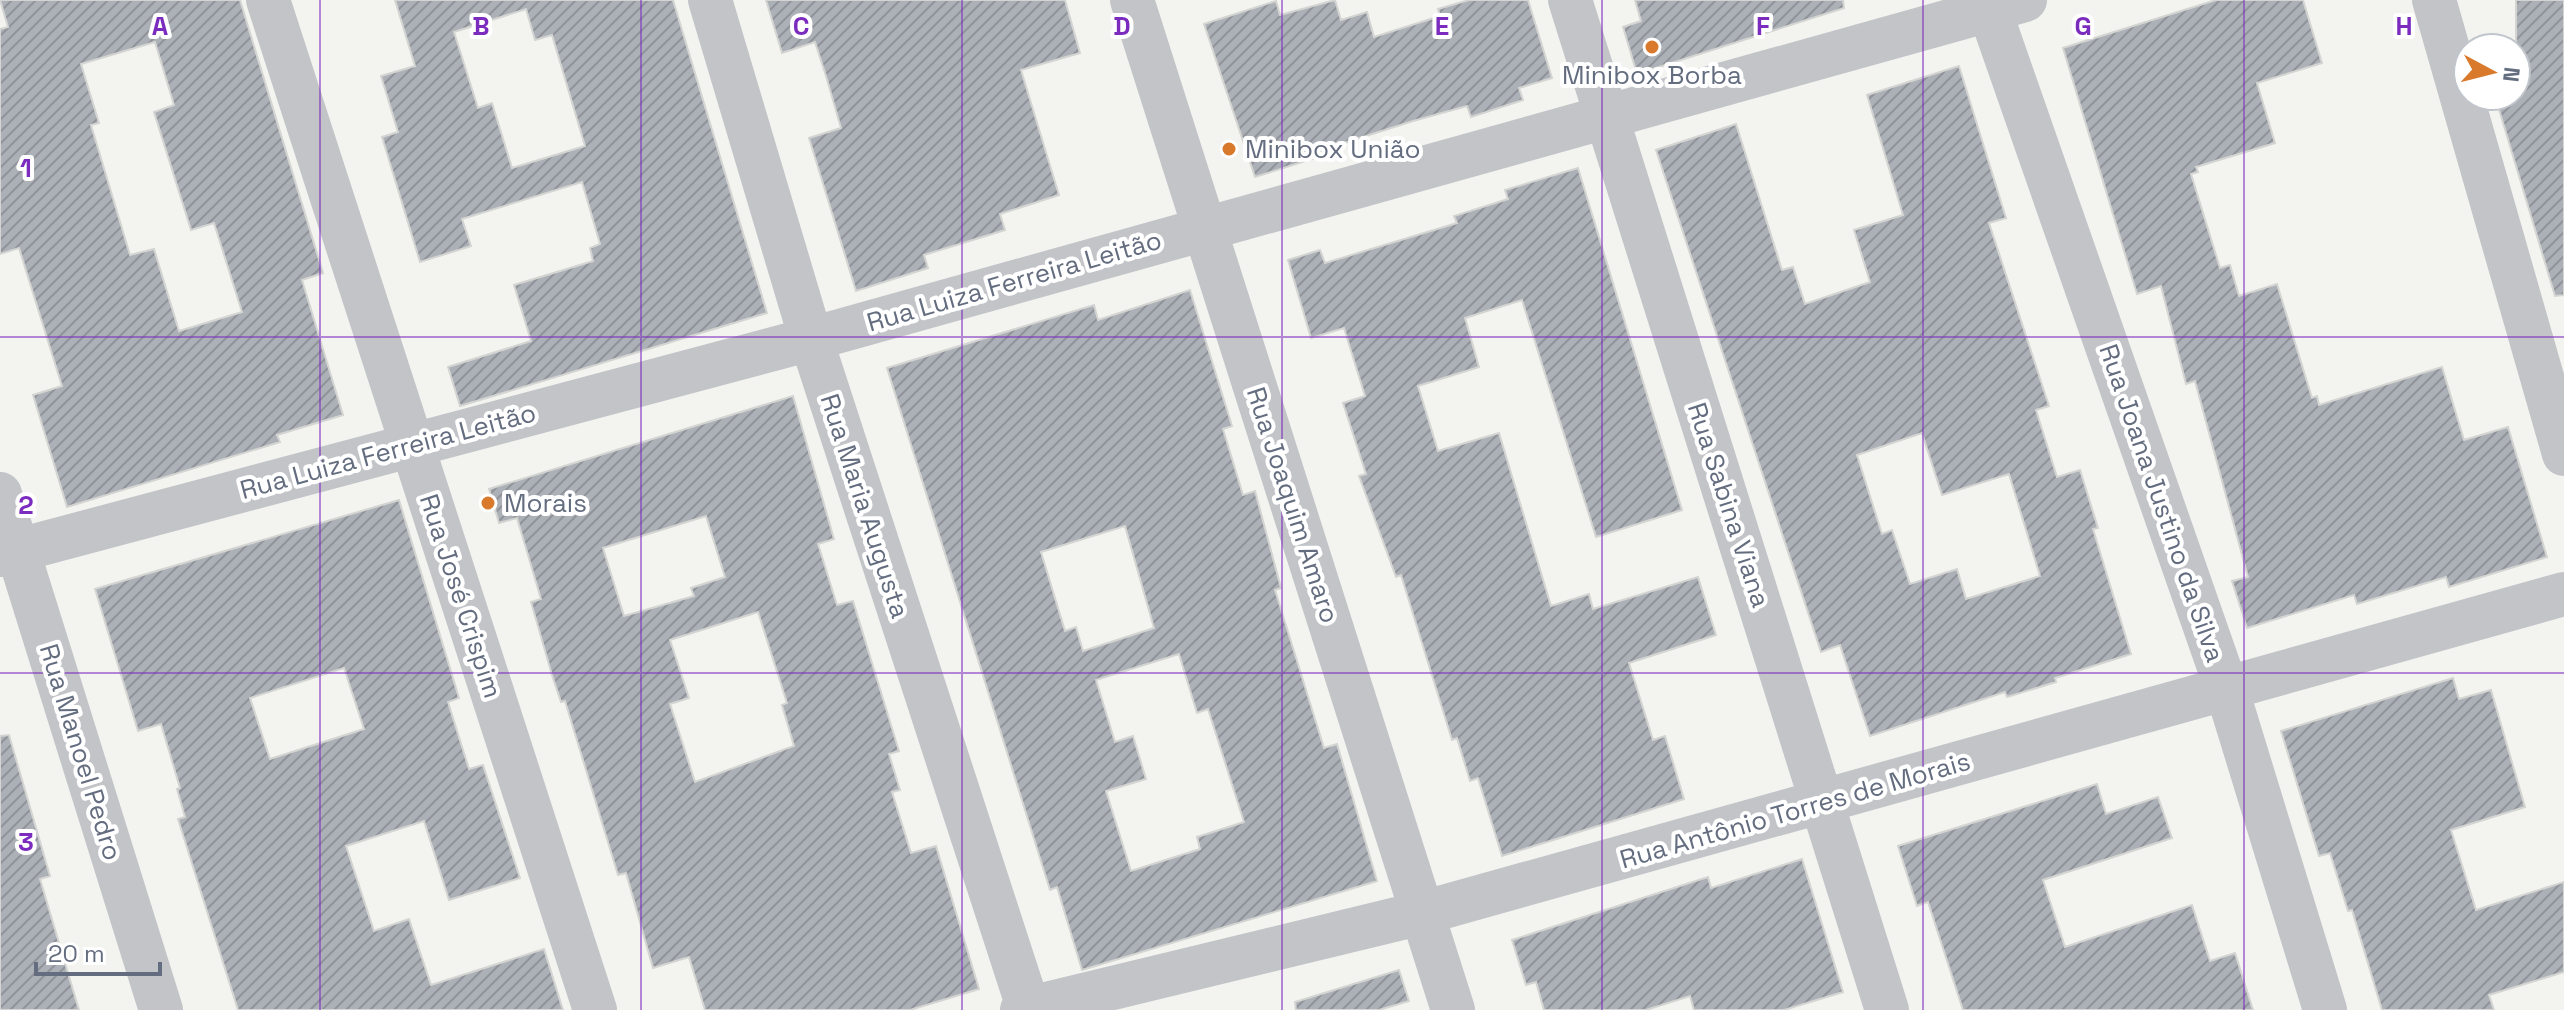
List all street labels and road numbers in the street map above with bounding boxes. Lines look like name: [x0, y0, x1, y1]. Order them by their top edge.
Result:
street label: Rua Luiza Ferreira Leitão: [863, 223, 1165, 339]
street label: Rua Joana Justino da Silva: [2092, 340, 2232, 666]
street label: Rua Joaquim Amaro: [1239, 383, 1347, 627]
street label: Rua Maria Augusta: [813, 389, 917, 623]
street label: Rua Luiza Ferreira Leitão: [236, 395, 540, 507]
street label: Rua Sabina Viana: [1680, 398, 1778, 612]
street label: Rua José Crispim: [412, 490, 510, 702]
street label: Rua Manoel Pedro: [32, 640, 130, 864]
street label: Rua Antônio Torres de Morais: [1616, 744, 1974, 876]

